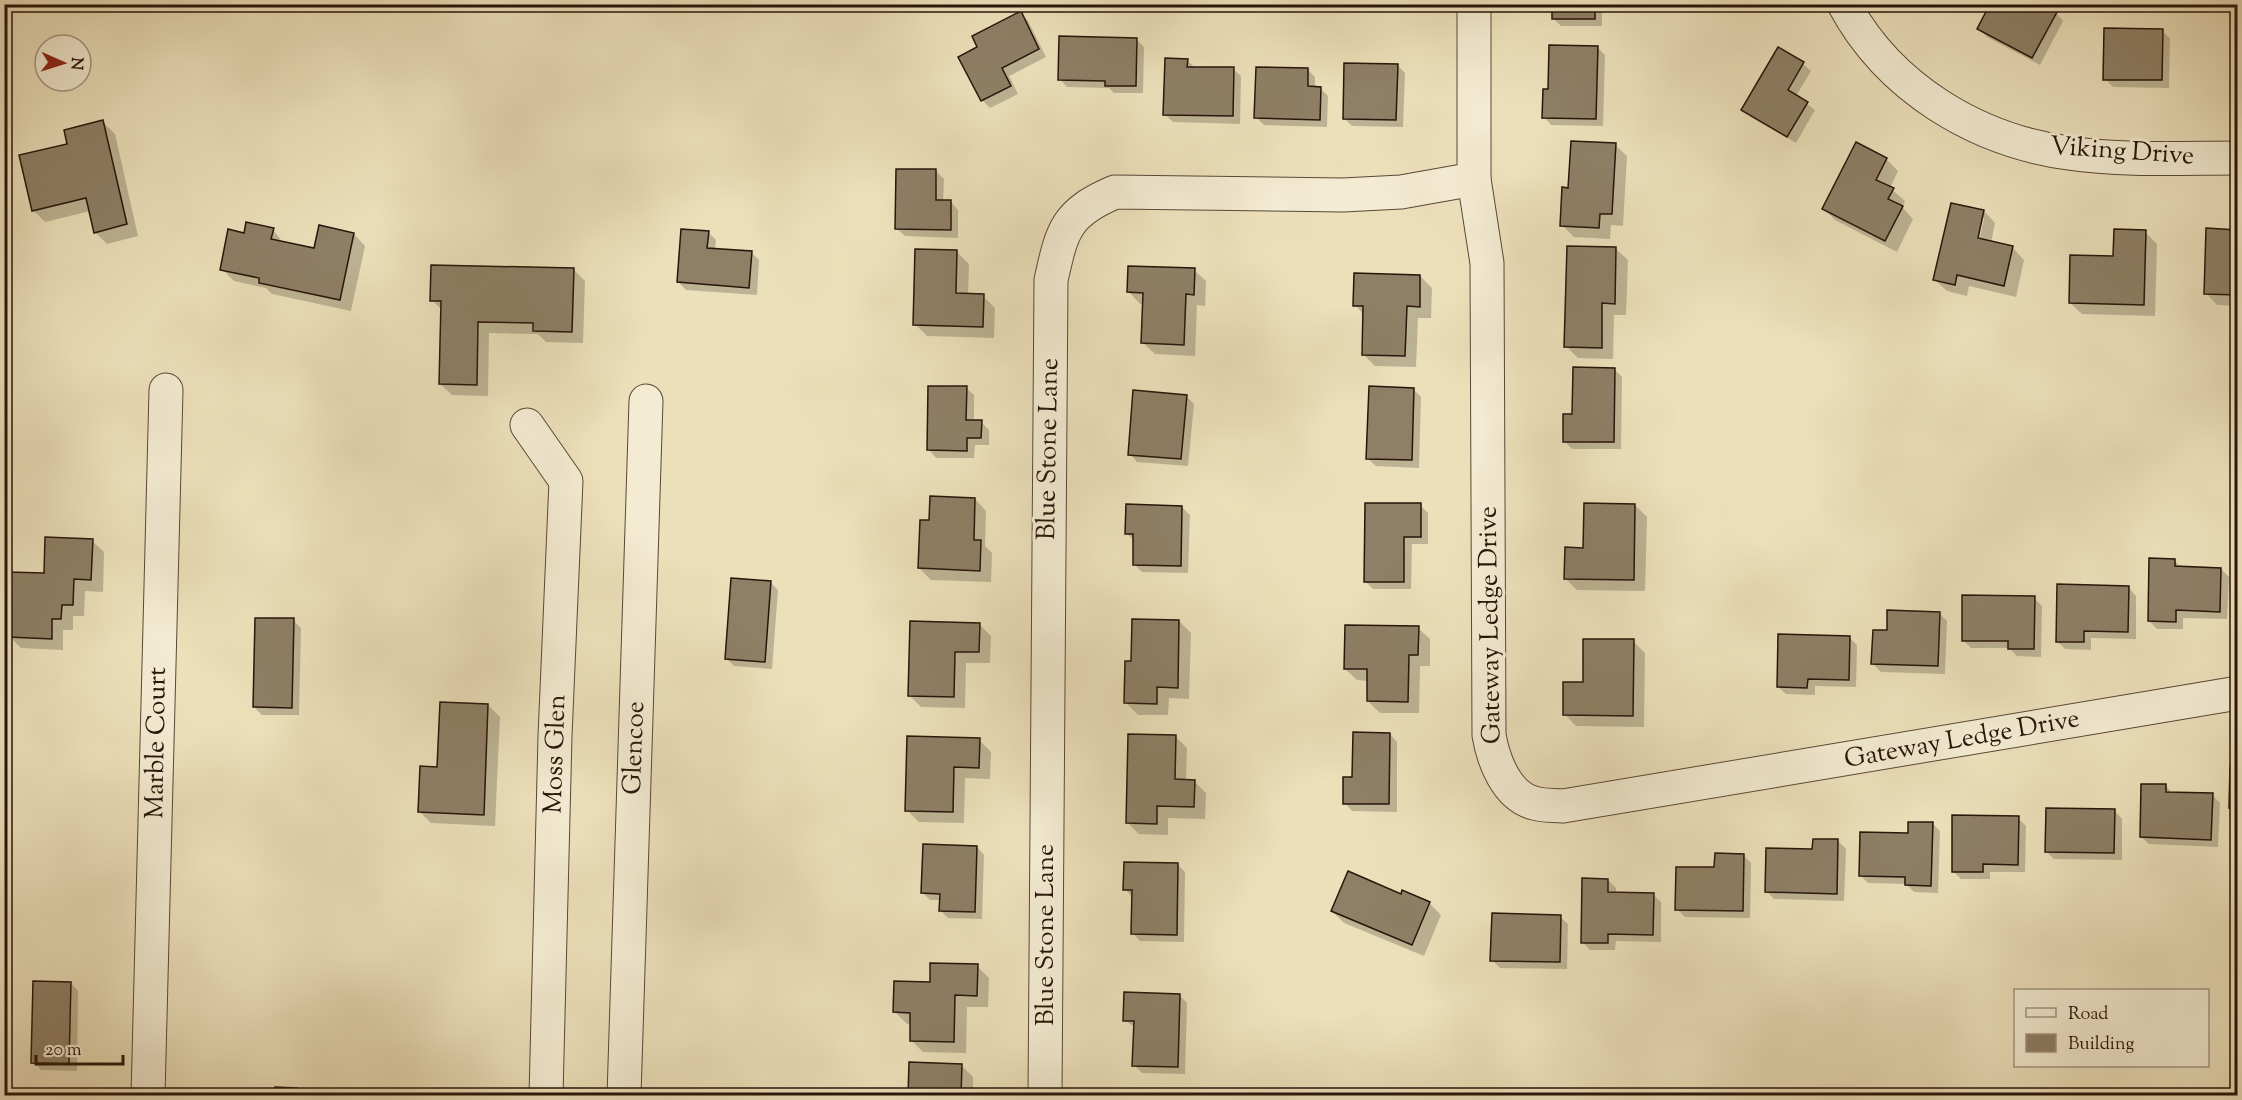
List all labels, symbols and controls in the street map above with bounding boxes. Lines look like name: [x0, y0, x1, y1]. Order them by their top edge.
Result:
north arrow: [33, 33, 93, 93]
text: N: [64, 57, 87, 71]
street label: Viking Drive: [2049, 129, 2195, 175]
street label: Blue Stone Lane: [1029, 358, 1069, 540]
street label: Gateway Ledge Drive: [1470, 506, 1512, 744]
street label: Marble Court: [137, 667, 177, 819]
street label: Moss Glen: [535, 694, 577, 814]
street label: Glencoe: [615, 701, 655, 795]
street label: Gateway Ledge Drive: [1842, 701, 2082, 779]
street label: Blue Stone Lane: [1028, 844, 1065, 1026]
legend: [2014, 989, 2209, 1067]
text: Road: [2068, 1002, 2108, 1028]
scale bar: [36, 1028, 123, 1066]
text: Building: [2068, 1032, 2134, 1058]
text: 20 m: [45, 1038, 82, 1064]

